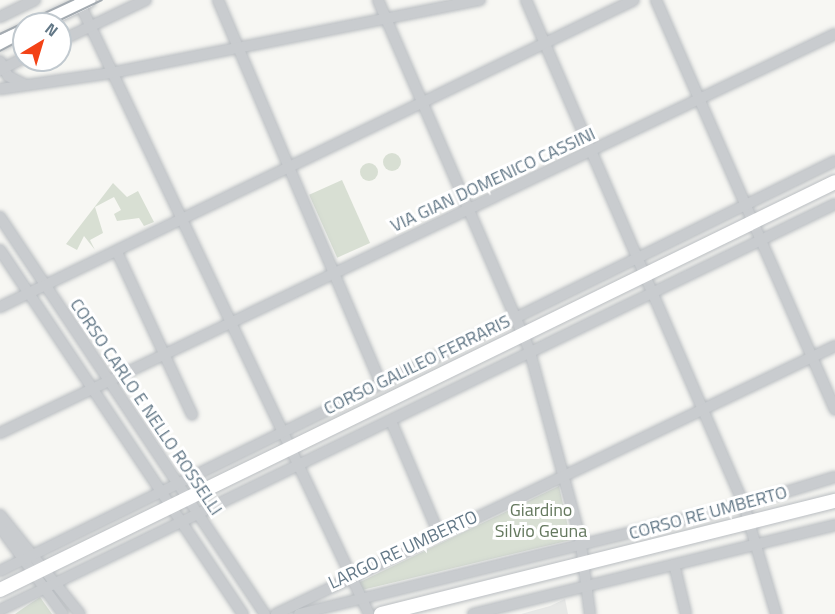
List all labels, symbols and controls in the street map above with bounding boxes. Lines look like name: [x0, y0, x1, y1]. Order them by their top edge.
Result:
north arrow: [12, 12, 72, 72]
text: N: [40, 17, 64, 42]
street label: VIA GIAN DOMENICO CASSINI: [387, 123, 599, 237]
street label: CORSO CARLO E NELLO ROSSELLI: [65, 295, 227, 519]
street label: CORSO GALILEO FERRARIS: [320, 310, 514, 420]
street label: CORSO RE UMBERTO: [627, 481, 789, 545]
park label: Giardino Silvio Geuna: [495, 500, 587, 542]
street label: LARGO RE UMBERTO: [325, 506, 481, 594]

